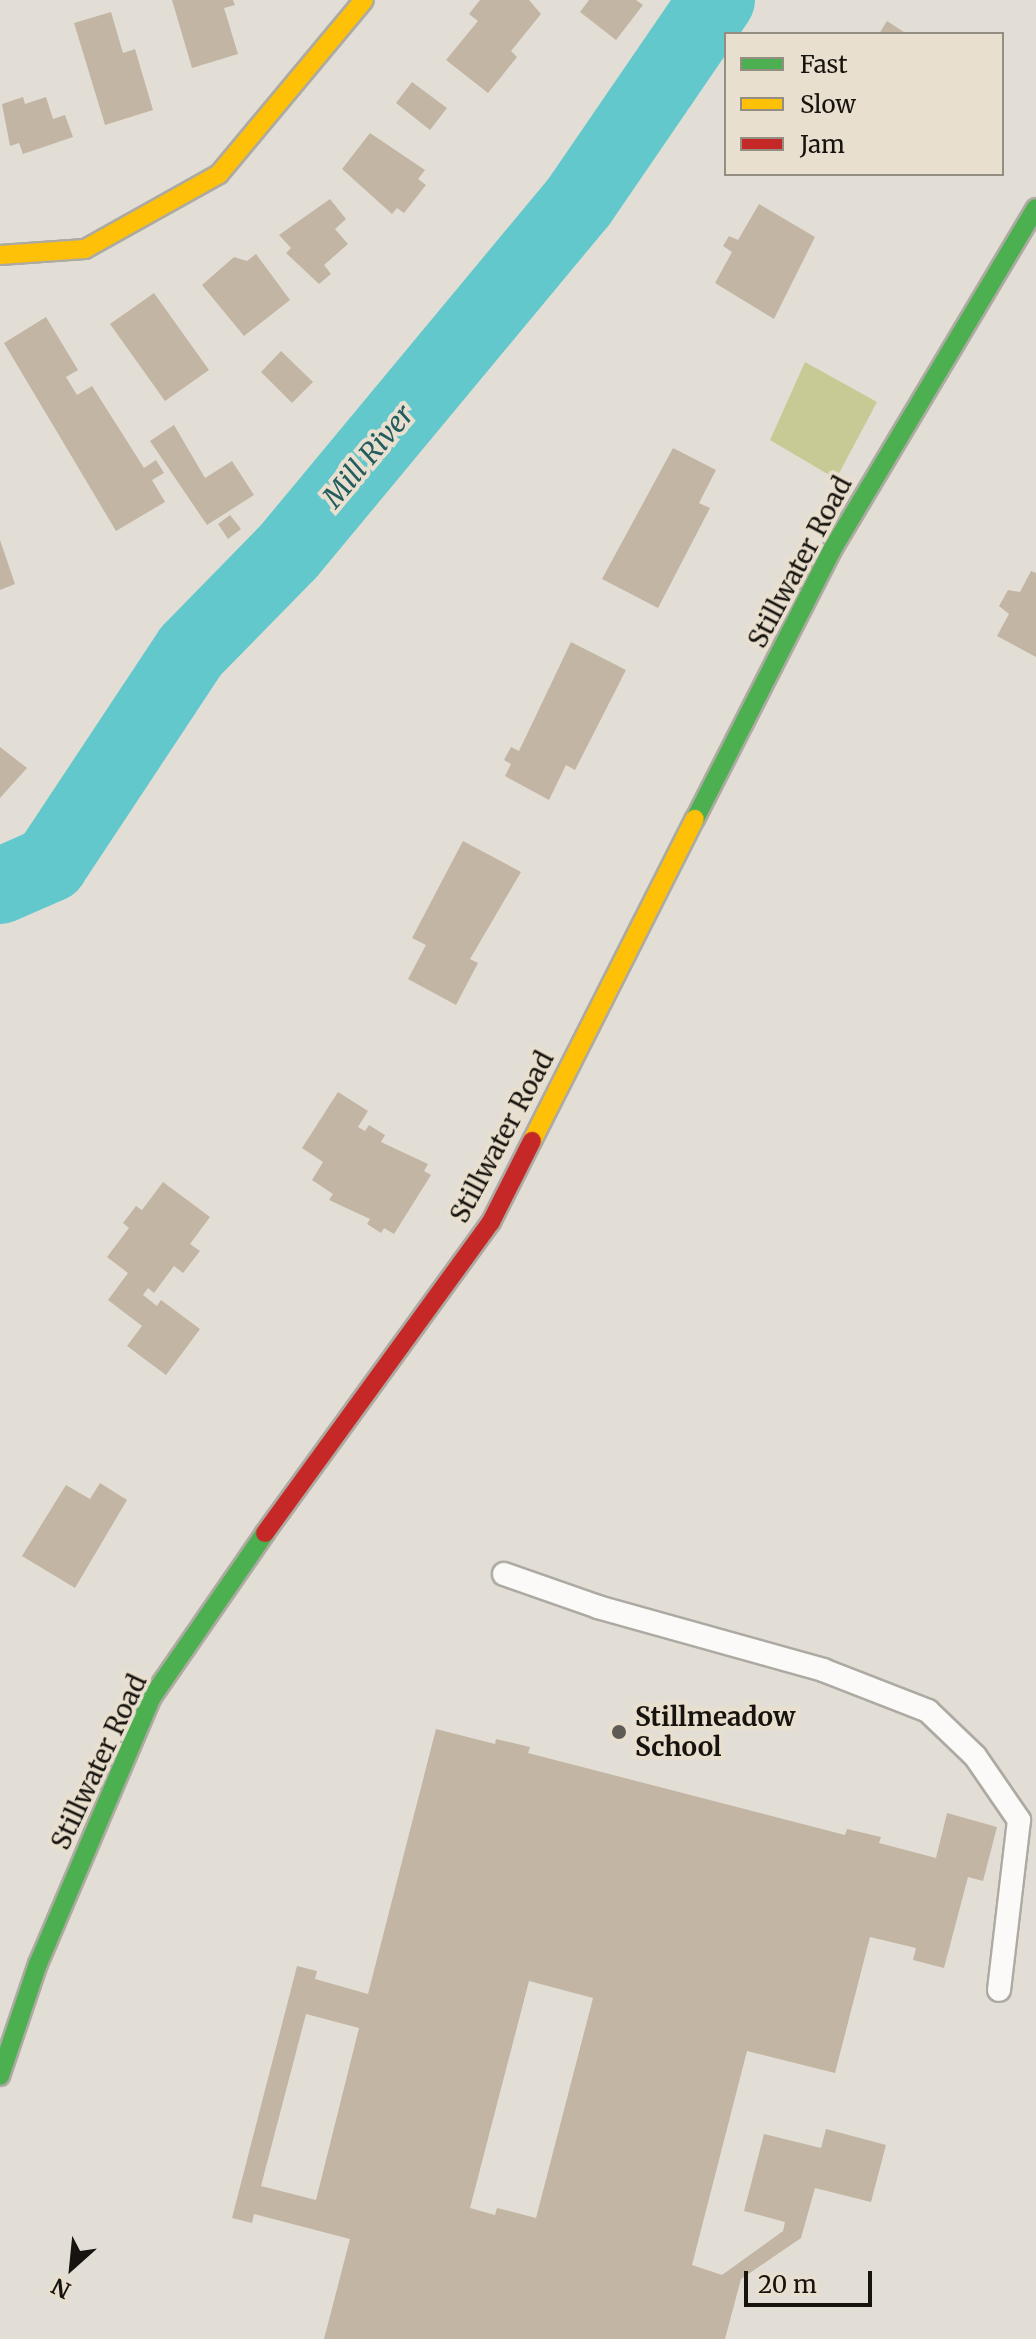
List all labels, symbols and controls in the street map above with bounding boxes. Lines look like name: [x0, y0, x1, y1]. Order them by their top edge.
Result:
legend: [724, 32, 1004, 176]
text: Fast: [800, 49, 848, 80]
text: Slow: [800, 89, 856, 120]
text: Jam: [800, 129, 845, 160]
water label: Mill River: [316, 398, 420, 514]
street label: Stillwater Road: [742, 471, 858, 653]
street label: Stillwater Road: [444, 1046, 560, 1228]
street label: Stillwater Road: [45, 1670, 153, 1854]
place label: Stillmeadow School: [635, 1701, 795, 1762]
marker: Stillmeadow School: [610, 1723, 628, 1741]
north arrow: [32, 2227, 112, 2307]
scale bar: [748, 2255, 876, 2305]
text: 20 m: [758, 2269, 817, 2300]
text: N: [47, 2272, 75, 2305]

